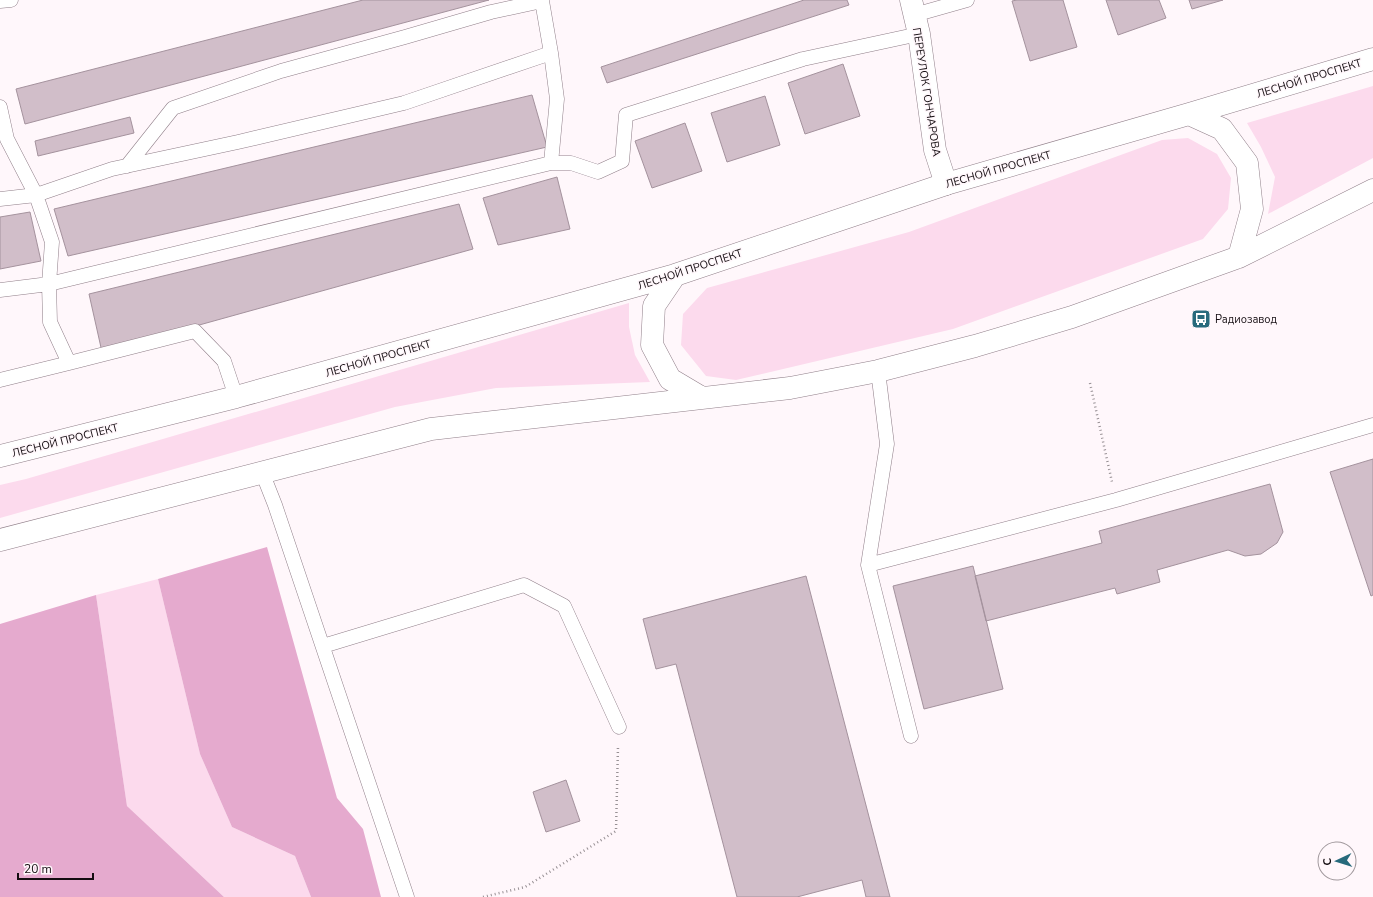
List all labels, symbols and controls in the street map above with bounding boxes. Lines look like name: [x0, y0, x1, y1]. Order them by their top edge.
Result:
street label: ПЕРЕУЛОК ГОНЧАРОВА: [909, 27, 944, 158]
street label: ЛЕСНОЙ ПРОСПЕКТ: [1255, 55, 1364, 102]
street label: ЛЕСНОЙ ПРОСПЕКТ: [944, 147, 1053, 192]
street label: ЛЕСНОЙ ПРОСПЕКТ: [636, 245, 745, 293]
bus stop icon: Радиозавод: [1190, 308, 1212, 330]
place label: Радиозавод: [1215, 312, 1278, 327]
street label: ЛЕСНОЙ ПРОСПЕКТ: [324, 336, 433, 381]
street label: ЛЕСНОЙ ПРОСПЕКТ: [10, 420, 120, 461]
north arrow: [1317, 841, 1357, 881]
scale bar: [18, 855, 93, 881]
text: С: [1320, 857, 1335, 866]
text: 20 m: [24, 861, 52, 877]

